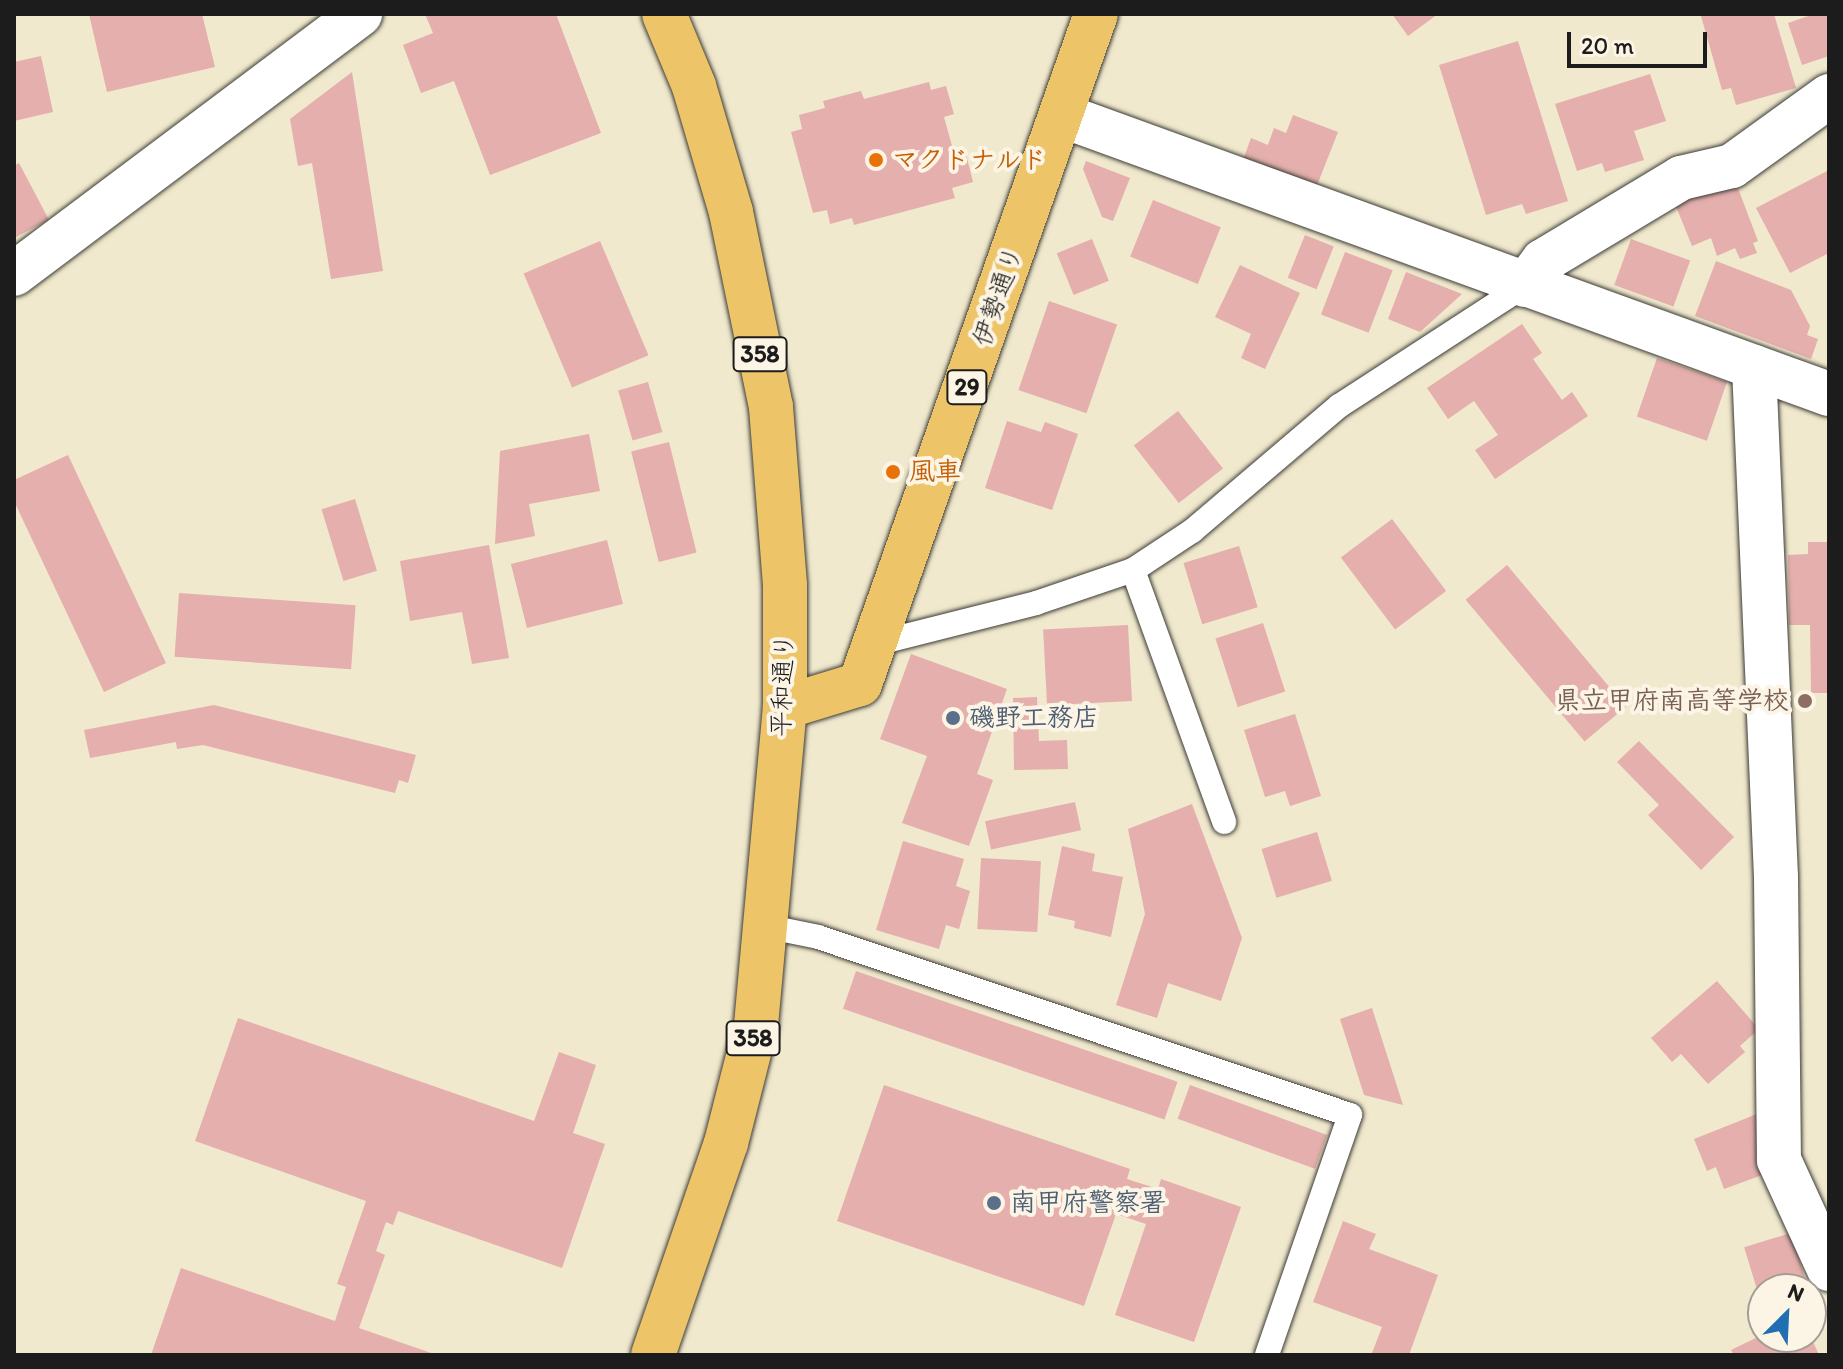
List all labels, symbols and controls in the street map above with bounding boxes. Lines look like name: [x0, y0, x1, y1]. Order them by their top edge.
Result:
scale bar: [1571, 16, 1711, 66]
text: 20 m: [1581, 31, 1634, 60]
place label: マクドナルド: [892, 144, 1048, 176]
marker: マクドナルド: [867, 151, 885, 169]
street label: 伊勢通り: [966, 242, 1030, 350]
road number: 358: [732, 334, 788, 374]
road number: 29: [945, 367, 989, 407]
place label: 風車: [909, 456, 961, 488]
marker: 風車: [884, 463, 902, 481]
street label: 平和通り: [766, 632, 800, 738]
place label: 県立甲府南高等学校: [1555, 685, 1789, 717]
marker: 県立甲府南高等学校: [1796, 692, 1814, 710]
place label: 磯野工務店: [969, 702, 1099, 734]
marker: 磯野工務店: [944, 709, 962, 727]
road number: 358: [725, 1018, 781, 1058]
place label: 南甲府警察署: [1010, 1187, 1166, 1219]
marker: 南甲府警察署: [985, 1194, 1003, 1212]
north arrow: [1747, 1273, 1827, 1353]
text: N: [1784, 1277, 1808, 1308]

